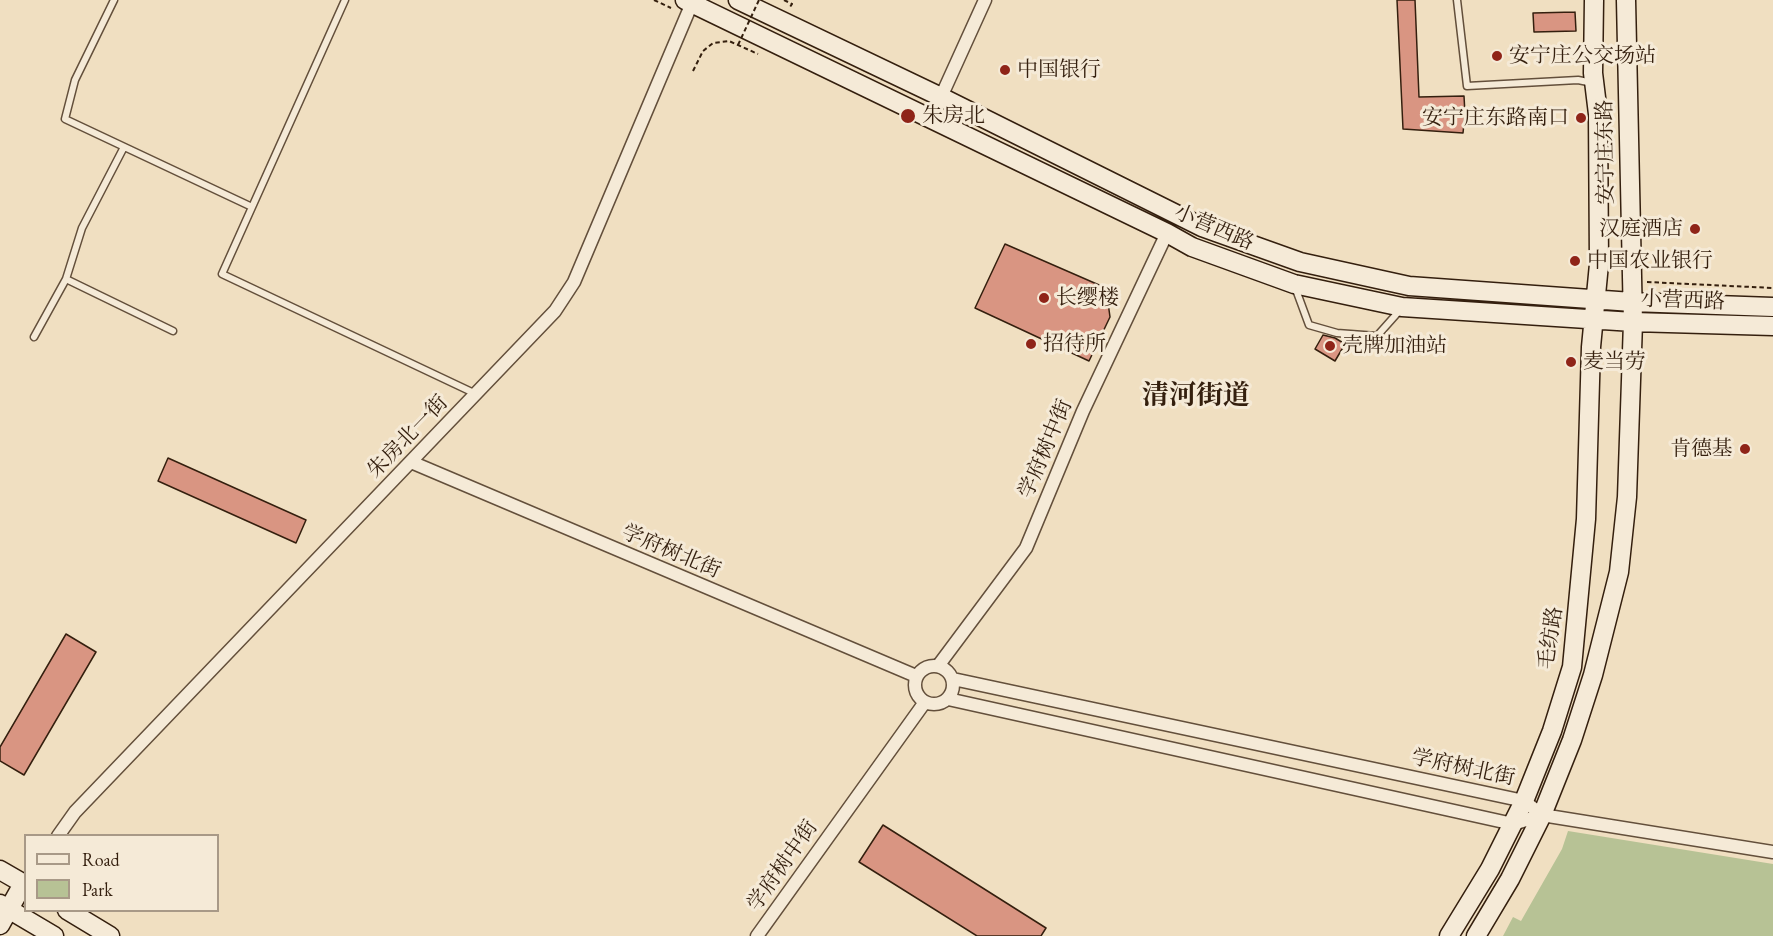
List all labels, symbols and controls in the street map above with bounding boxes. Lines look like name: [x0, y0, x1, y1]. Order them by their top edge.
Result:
place label: 安宁庄公交场站: [1509, 43, 1656, 69]
marker: 安宁庄公交场站: [1490, 49, 1504, 63]
place label: 中国银行: [1017, 57, 1101, 83]
marker: 中国银行: [998, 63, 1012, 77]
street label: 安宁庄东路: [1592, 99, 1620, 205]
place label: 朱房北: [922, 103, 985, 129]
place label: 安宁庄东路南口: [1422, 105, 1569, 131]
marker: 朱房北: [899, 107, 917, 125]
marker: 安宁庄东路南口: [1574, 111, 1588, 125]
street label: 小营西路: [1170, 200, 1258, 256]
place label: 汉庭酒店: [1599, 216, 1683, 242]
marker: 汉庭酒店: [1688, 222, 1702, 236]
place label: 中国农业银行: [1587, 248, 1713, 274]
marker: 中国农业银行: [1568, 254, 1582, 268]
place label: 长缨楼: [1056, 285, 1119, 311]
street label: 小营西路: [1641, 287, 1725, 315]
marker: 长缨楼: [1037, 291, 1051, 305]
place label: 招待所: [1043, 331, 1106, 357]
place label: 壳牌加油站: [1342, 333, 1447, 359]
marker: 招待所: [1024, 337, 1038, 351]
marker: 壳牌加油站: [1323, 339, 1337, 353]
place label: 麦当劳: [1583, 349, 1646, 375]
marker: 麦当劳: [1564, 355, 1578, 369]
district label: 清河街道: [1142, 381, 1250, 413]
street label: 朱房北一街: [362, 390, 454, 484]
street label: 学府树中街: [1014, 396, 1078, 502]
place label: 肯德基: [1670, 436, 1733, 462]
marker: 肯德基: [1738, 442, 1752, 456]
street label: 学府树北街: [618, 520, 724, 584]
street label: 毛纺路: [1534, 605, 1568, 671]
street label: 学府树北街: [1409, 745, 1517, 791]
street label: 学府树中街: [743, 816, 823, 916]
legend: [24, 834, 219, 912]
text: Road: [82, 848, 120, 871]
text: Park: [82, 878, 113, 901]

